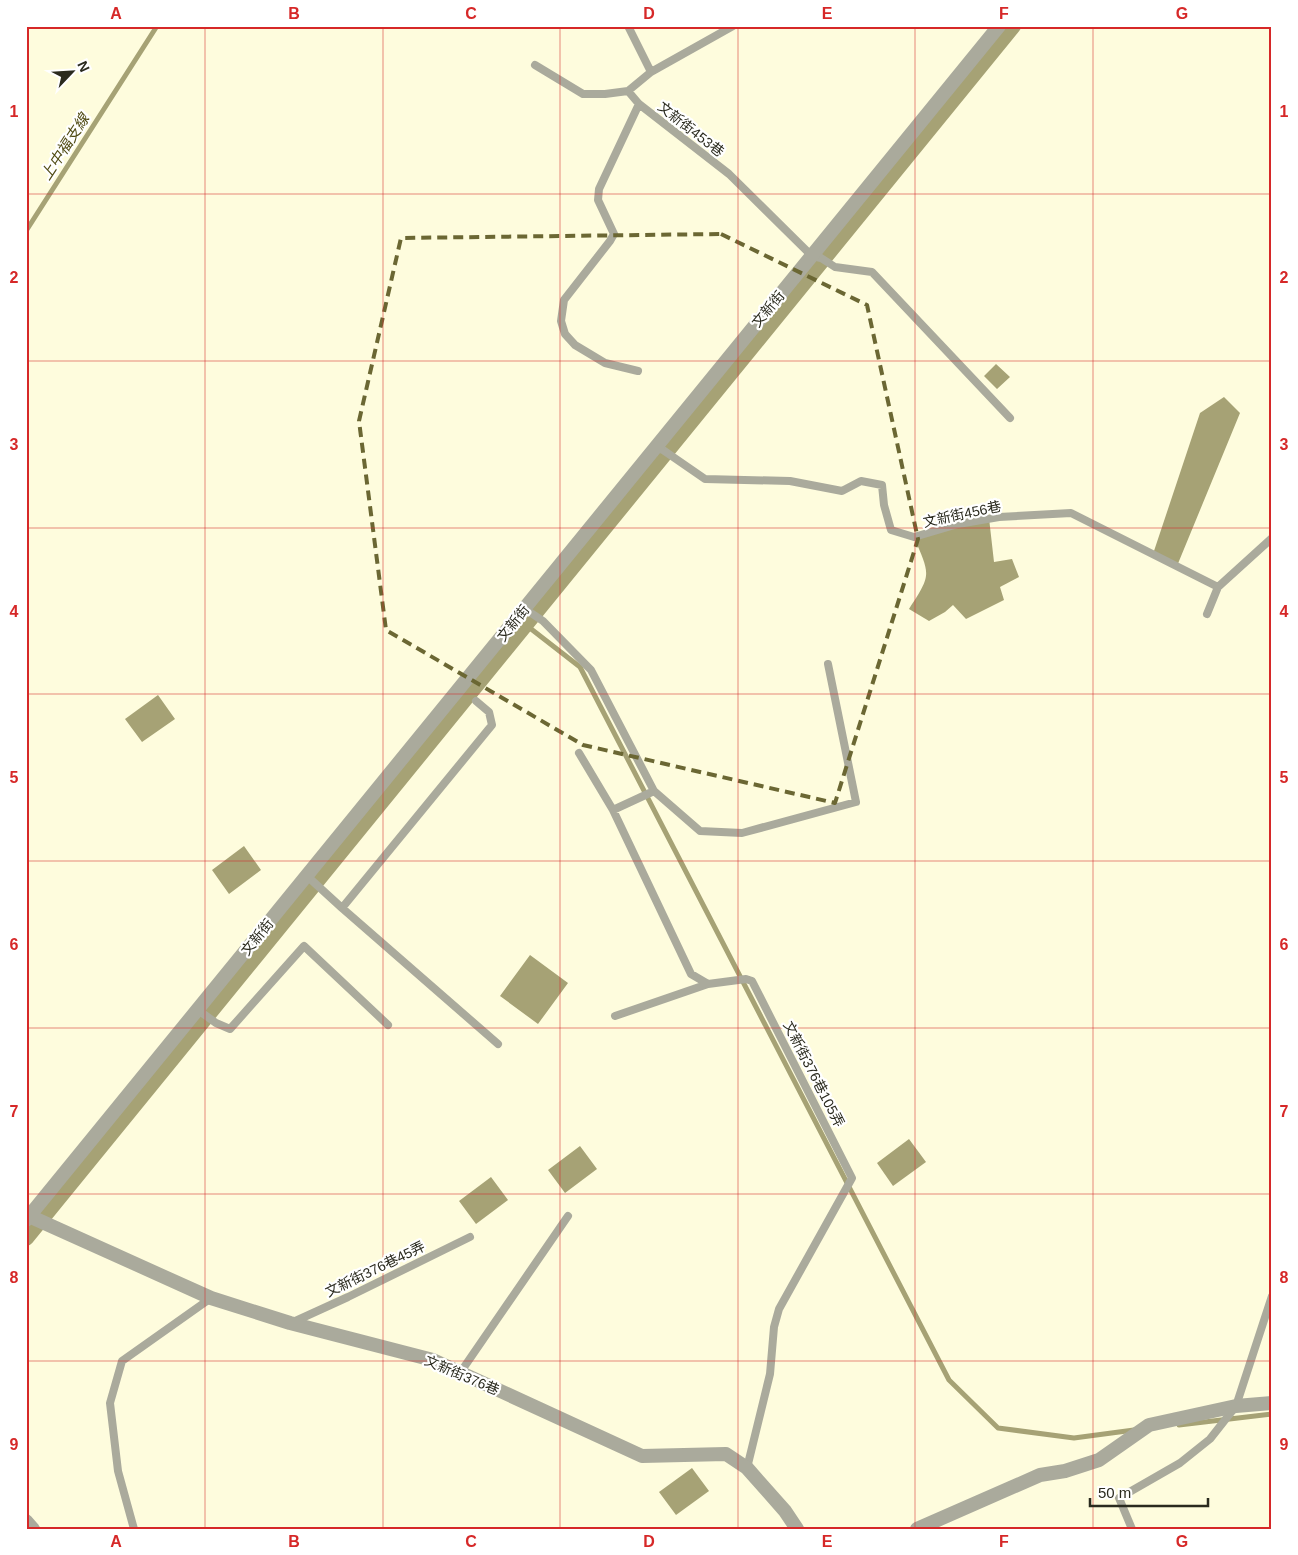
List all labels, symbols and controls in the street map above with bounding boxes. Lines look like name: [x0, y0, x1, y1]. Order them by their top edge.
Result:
text: A: [110, 5, 122, 22]
text: B: [288, 5, 300, 22]
text: C: [465, 5, 477, 22]
text: D: [643, 5, 655, 22]
text: E: [822, 5, 833, 22]
text: F: [999, 5, 1009, 22]
text: G: [1176, 5, 1188, 22]
north arrow: [48, 48, 98, 98]
text: N: [74, 59, 93, 74]
street label: 文新街453巷: [655, 98, 727, 160]
text: 1: [10, 103, 19, 120]
text: 1: [1280, 103, 1289, 120]
water label: 上中福支線: [37, 109, 93, 183]
text: 2: [10, 269, 19, 286]
text: 2: [1280, 269, 1289, 286]
street label: 文新街: [748, 288, 788, 330]
text: 3: [10, 436, 19, 453]
text: 3: [1280, 436, 1289, 453]
street label: 文新街456巷: [922, 498, 1002, 530]
street label: 文新街: [494, 602, 532, 644]
text: 4: [10, 603, 19, 620]
text: 4: [1280, 603, 1289, 620]
text: 5: [10, 769, 19, 786]
text: 5: [1280, 769, 1289, 786]
street label: 文新街: [238, 916, 276, 958]
text: 6: [10, 936, 19, 953]
text: 6: [1280, 936, 1289, 953]
street label: 文新街376巷105弄: [780, 1018, 848, 1130]
text: 7: [10, 1103, 19, 1120]
text: 7: [1280, 1103, 1289, 1120]
street label: 文新街376巷45弄: [323, 1238, 427, 1300]
text: 8: [10, 1269, 19, 1286]
text: 8: [1280, 1269, 1289, 1286]
street label: 文新街376巷: [422, 1352, 502, 1398]
text: 9: [10, 1436, 19, 1453]
text: 9: [1280, 1436, 1289, 1453]
scale bar: [1090, 1475, 1208, 1507]
text: 50 m: [1098, 1484, 1131, 1501]
text: A: [110, 1533, 122, 1550]
text: B: [288, 1533, 300, 1550]
text: C: [465, 1533, 477, 1550]
text: D: [643, 1533, 655, 1550]
text: E: [822, 1533, 833, 1550]
text: F: [999, 1533, 1009, 1550]
text: G: [1176, 1533, 1188, 1550]

